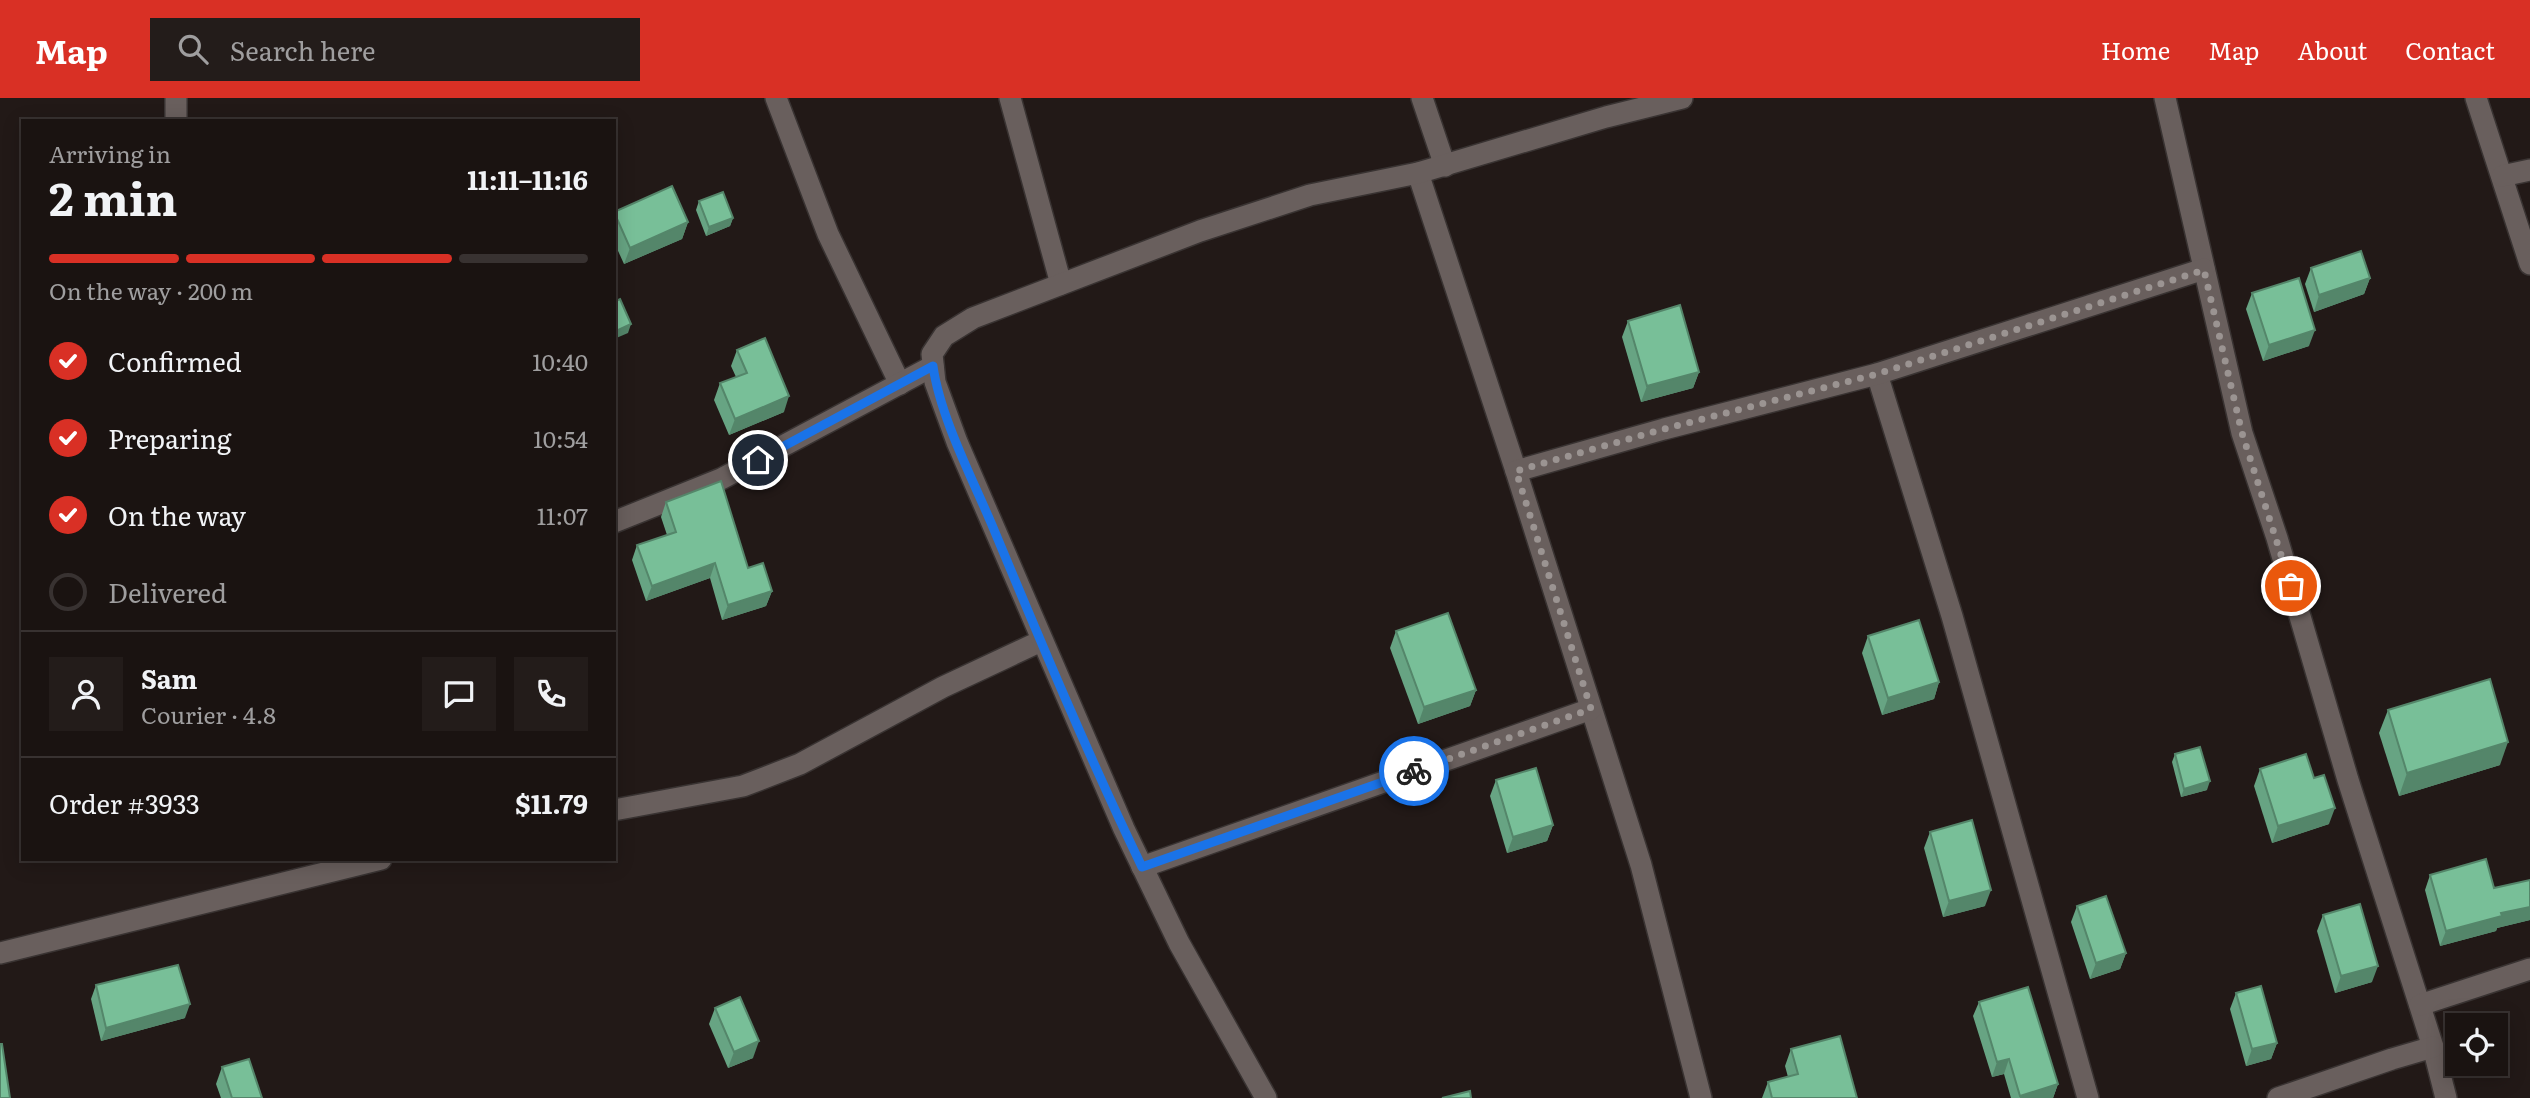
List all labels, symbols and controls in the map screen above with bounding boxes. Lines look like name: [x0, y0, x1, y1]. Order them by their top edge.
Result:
search box: [150, 18, 640, 81]
text: Map: [35, 25, 108, 74]
icon: search: [174, 30, 212, 68]
text: Search here: [230, 30, 376, 69]
text: Home: [2101, 32, 2170, 67]
text: Map: [2208, 32, 2259, 67]
text: About: [2297, 32, 2367, 67]
text: Contact: [2405, 32, 2495, 67]
text: Arriving in: [49, 136, 171, 170]
text: 11:11–11:16: [467, 159, 588, 198]
text: 2 min: [49, 162, 178, 230]
text: On the way · 200 m: [49, 273, 253, 307]
text: Confirmed: [108, 341, 242, 380]
icon: check: [49, 342, 87, 380]
text: 10:40: [532, 344, 588, 378]
text: Preparing: [108, 418, 231, 457]
icon: check: [49, 419, 87, 457]
text: 10:54: [533, 421, 588, 455]
pin: [728, 430, 788, 490]
icon: home: [739, 441, 777, 479]
text: On the way: [108, 495, 246, 534]
icon: check: [49, 496, 87, 534]
text: 11:07: [537, 498, 588, 532]
pin: [2261, 556, 2321, 616]
icon: bag: [2272, 567, 2310, 605]
text: Delivered: [108, 572, 227, 611]
button: person: [49, 657, 123, 731]
button: chat: [422, 657, 496, 731]
button: phone: [514, 657, 588, 731]
text: Sam: [141, 658, 197, 697]
text: Courier · 4.8: [141, 697, 276, 731]
courier: [1379, 736, 1449, 806]
icon: bike: [1395, 752, 1433, 790]
text: Order #3933: [49, 783, 200, 822]
text: $11.79: [515, 783, 588, 822]
map controls: [2445, 1013, 2508, 1076]
button: locate: [2445, 1013, 2508, 1076]

